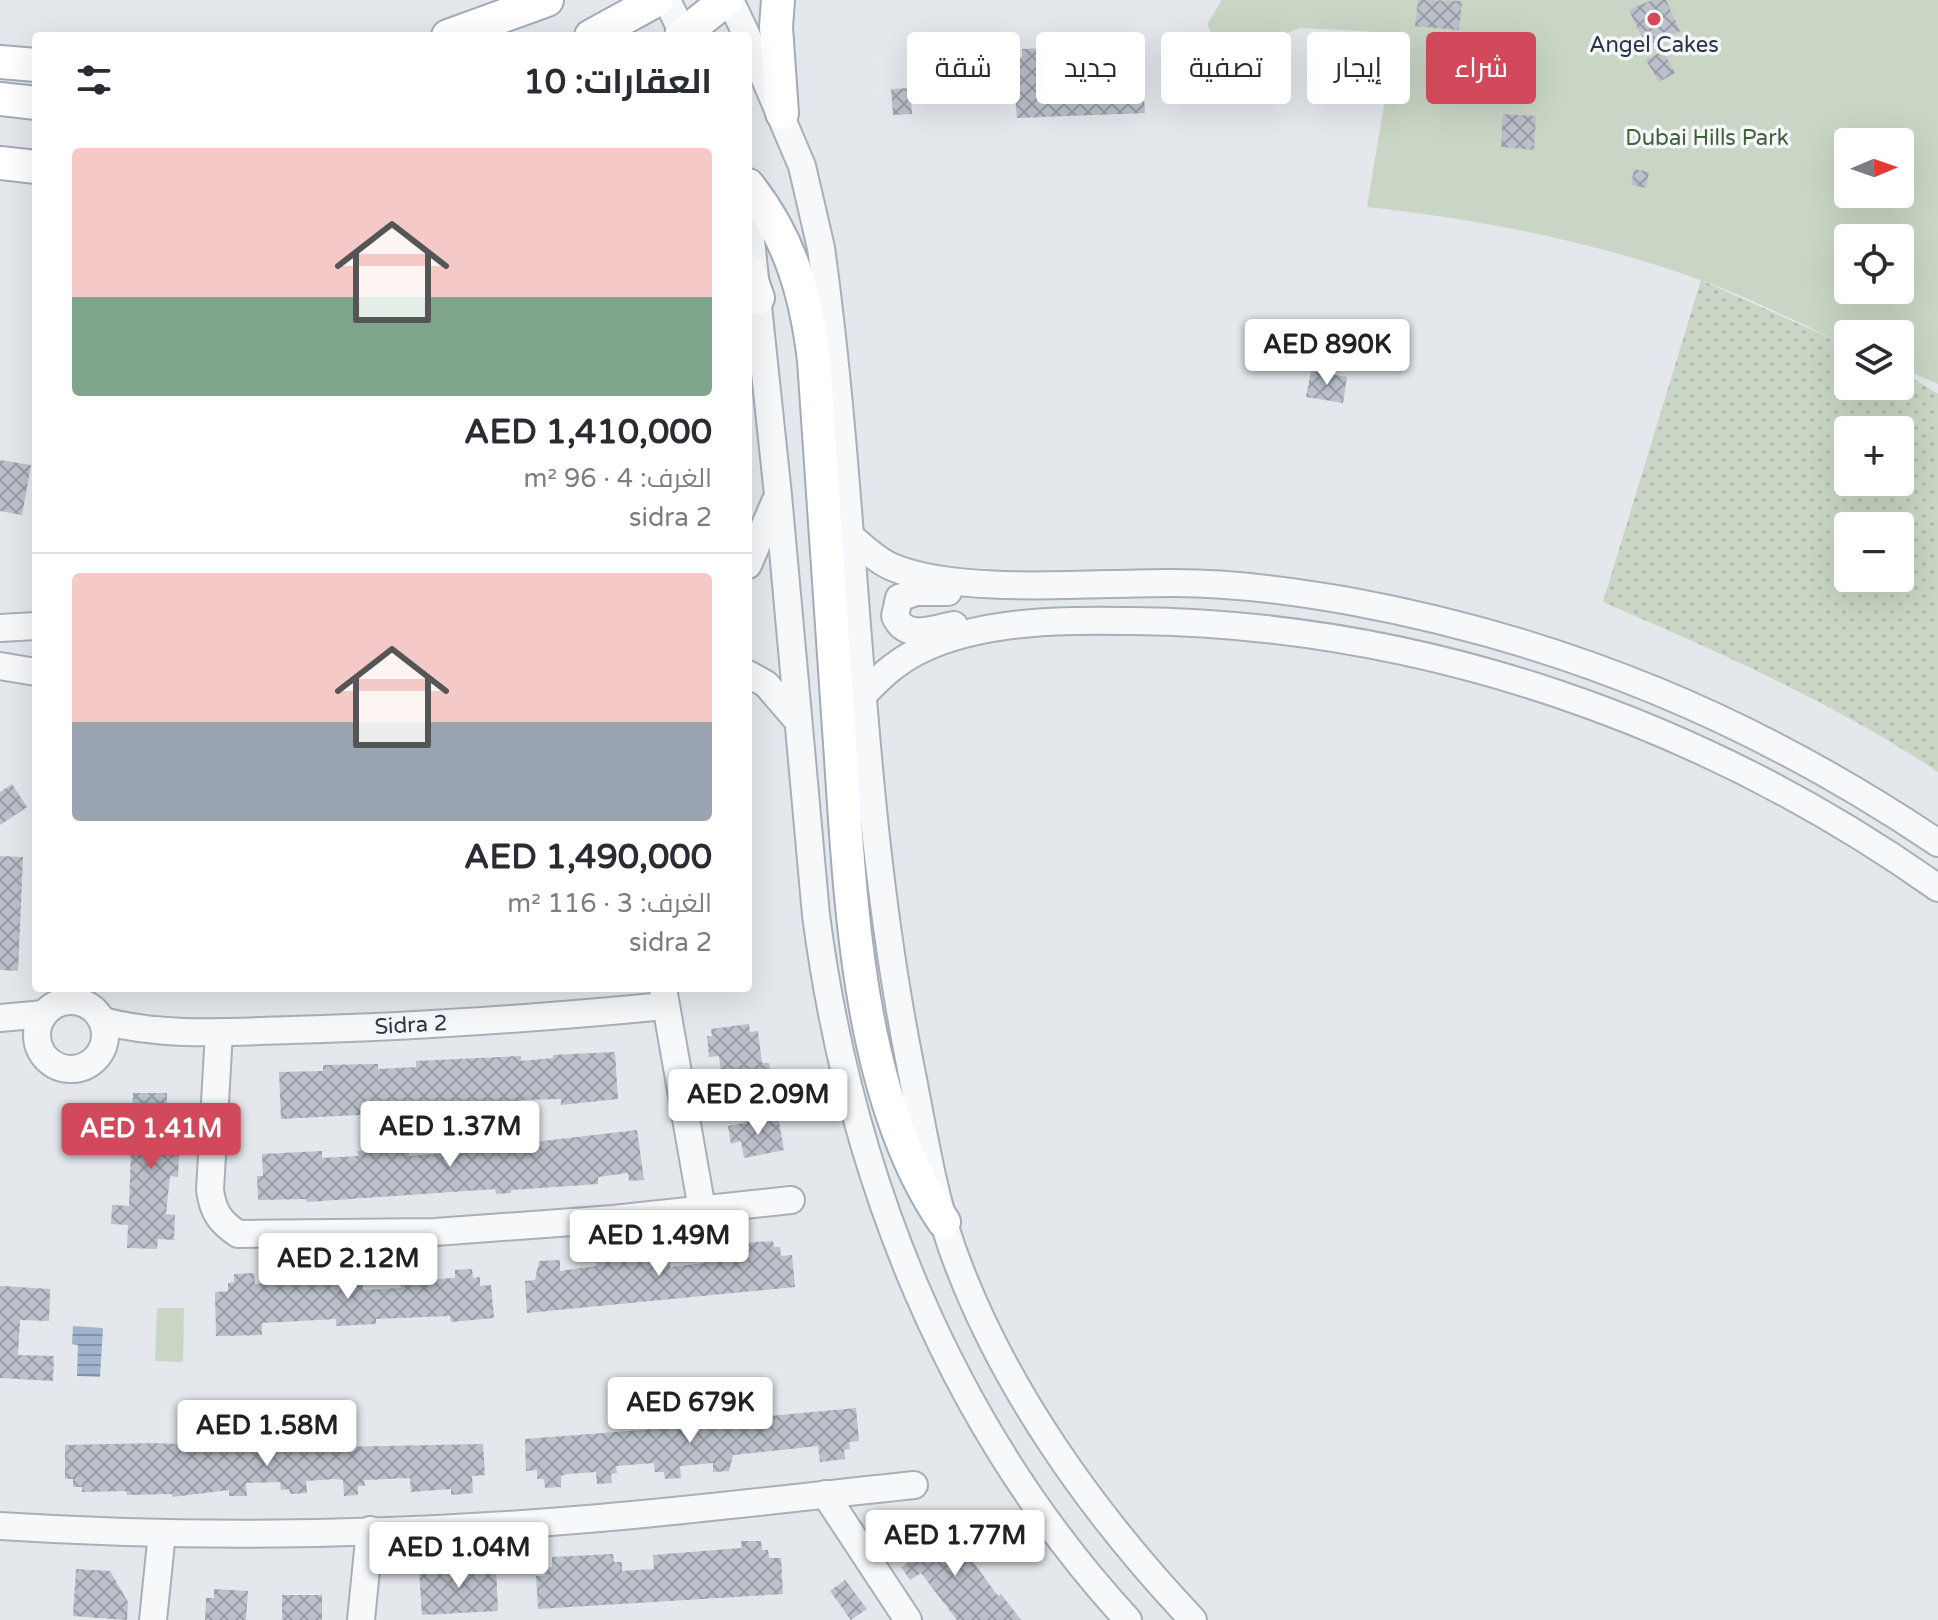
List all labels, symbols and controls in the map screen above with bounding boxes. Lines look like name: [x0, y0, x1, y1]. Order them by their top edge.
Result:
marker: Angel Cakes: [1645, 10, 1663, 28]
chip: شقة: [907, 32, 1020, 104]
chip: جديد: [1036, 32, 1145, 104]
chip: تصفية: [1161, 32, 1291, 104]
chip: إيجار: [1307, 32, 1410, 104]
chip: شراء: [1426, 32, 1536, 104]
place label: Angel Cakes: [1589, 32, 1719, 58]
icon: filters: [72, 58, 116, 102]
text: العقارات: 10: [523, 62, 712, 103]
park label: Dubai Hills Park: [1625, 125, 1789, 151]
north arrow: [1834, 128, 1914, 208]
map controls: [1834, 128, 1914, 592]
icon: home: [320, 200, 464, 344]
button: locate: [1834, 224, 1914, 304]
pin: AED 890K: [1244, 319, 1410, 387]
button: layers: [1834, 320, 1914, 400]
text: AED 890K: [1263, 329, 1391, 360]
text: AED 1,410,000: [464, 412, 712, 453]
button: +: [1834, 416, 1914, 496]
text: الغرف: 4 · 96 m²: [524, 463, 712, 494]
text: sidra 2: [629, 502, 712, 533]
button: −: [1834, 512, 1914, 592]
icon: home: [320, 625, 464, 769]
text: AED 1,490,000: [464, 837, 712, 878]
text: الغرف: 3 · 116 m²: [507, 888, 712, 919]
text: sidra 2: [629, 927, 712, 958]
street label: Sidra 2: [374, 1010, 448, 1040]
pin: AED 2.09M: [666, 1069, 850, 1137]
text: AED 2.09M: [686, 1079, 830, 1110]
pin: AED 1.37M: [358, 1101, 542, 1169]
pin: AED 1.41M: [59, 1103, 243, 1171]
text: AED 1.37M: [378, 1111, 522, 1142]
text: AED 1.41M: [80, 1113, 222, 1144]
pin: AED 1.49M: [567, 1210, 751, 1278]
text: AED 1.49M: [588, 1220, 730, 1251]
pin: AED 2.12M: [256, 1233, 440, 1301]
text: AED 2.12M: [276, 1243, 420, 1274]
pin: AED 679K: [607, 1377, 773, 1445]
text: AED 679K: [626, 1387, 754, 1418]
pin: AED 1.58M: [175, 1400, 359, 1468]
text: AED 1.58M: [195, 1410, 339, 1441]
pin: AED 1.77M: [863, 1510, 1047, 1578]
text: AED 1.77M: [884, 1520, 1026, 1551]
pin: AED 1.04M: [367, 1522, 551, 1590]
text: AED 1.04M: [387, 1532, 531, 1563]

